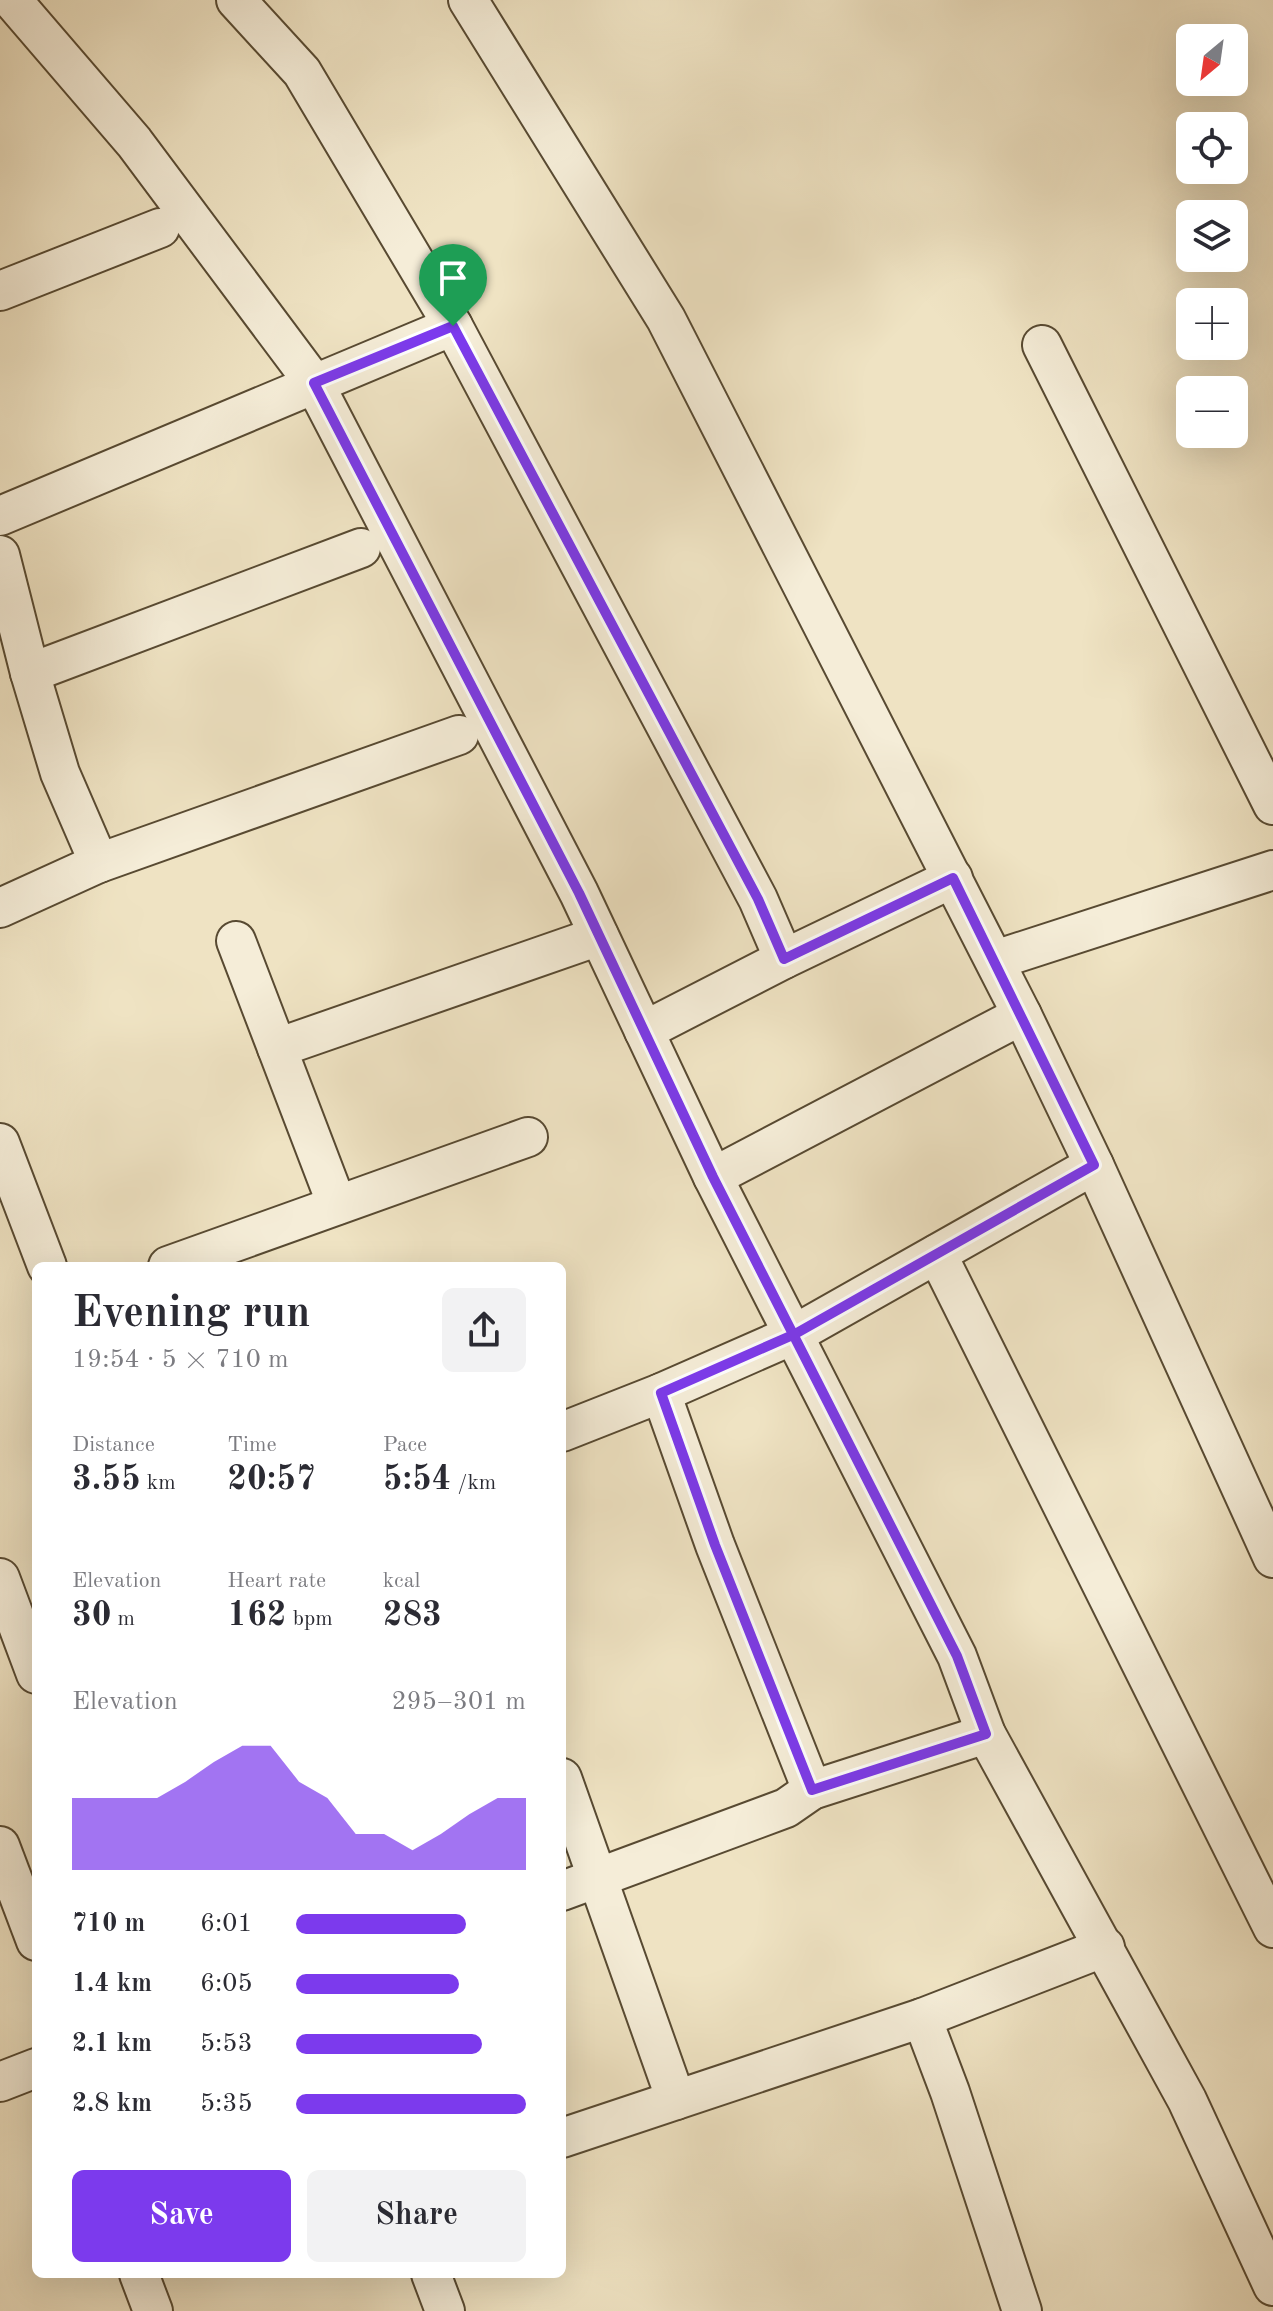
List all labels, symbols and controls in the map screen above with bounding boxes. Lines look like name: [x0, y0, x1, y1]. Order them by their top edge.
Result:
north arrow: [1176, 24, 1248, 96]
map controls: [1176, 24, 1248, 448]
button: locate: [1176, 112, 1248, 184]
button: layers: [1176, 200, 1248, 272]
pin: [419, 244, 487, 326]
icon: arrive: [431, 256, 475, 300]
button: +: [1176, 288, 1248, 360]
button: −: [1176, 376, 1248, 448]
button: share: [442, 1288, 526, 1372]
text: Evening run: [72, 1292, 310, 1336]
text: 19:54 · 5 × 710 m: [72, 1347, 289, 1373]
text: Distance: [72, 1434, 155, 1456]
text: Time: [227, 1434, 277, 1456]
text: Pace: [383, 1434, 427, 1456]
text: 3.55: [72, 1463, 141, 1497]
text: 20:57: [227, 1463, 316, 1497]
text: 5:54: [383, 1463, 451, 1497]
text: km: [141, 1472, 176, 1494]
text: /km: [451, 1472, 496, 1494]
text: Elevation: [72, 1570, 162, 1592]
text: Heart rate: [227, 1570, 326, 1592]
text: kcal: [383, 1570, 421, 1592]
text: 30: [72, 1599, 111, 1633]
text: 162: [227, 1599, 287, 1633]
text: 283: [383, 1599, 442, 1633]
text: m: [111, 1608, 135, 1630]
text: bpm: [287, 1608, 333, 1630]
text: Elevation: [72, 1689, 178, 1715]
text: 295–301 m: [391, 1689, 526, 1715]
text: 710 m: [72, 1911, 145, 1937]
text: 6:01: [200, 1911, 253, 1937]
text: 1.4 km: [72, 1971, 152, 1997]
text: 6:05: [200, 1971, 253, 1997]
text: 2.1 km: [72, 2031, 152, 2057]
text: 5:53: [200, 2031, 253, 2057]
text: 2.8 km: [72, 2091, 152, 2117]
text: 5:35: [200, 2091, 253, 2117]
button: Save: [72, 2170, 291, 2262]
button: Share: [307, 2170, 526, 2262]

